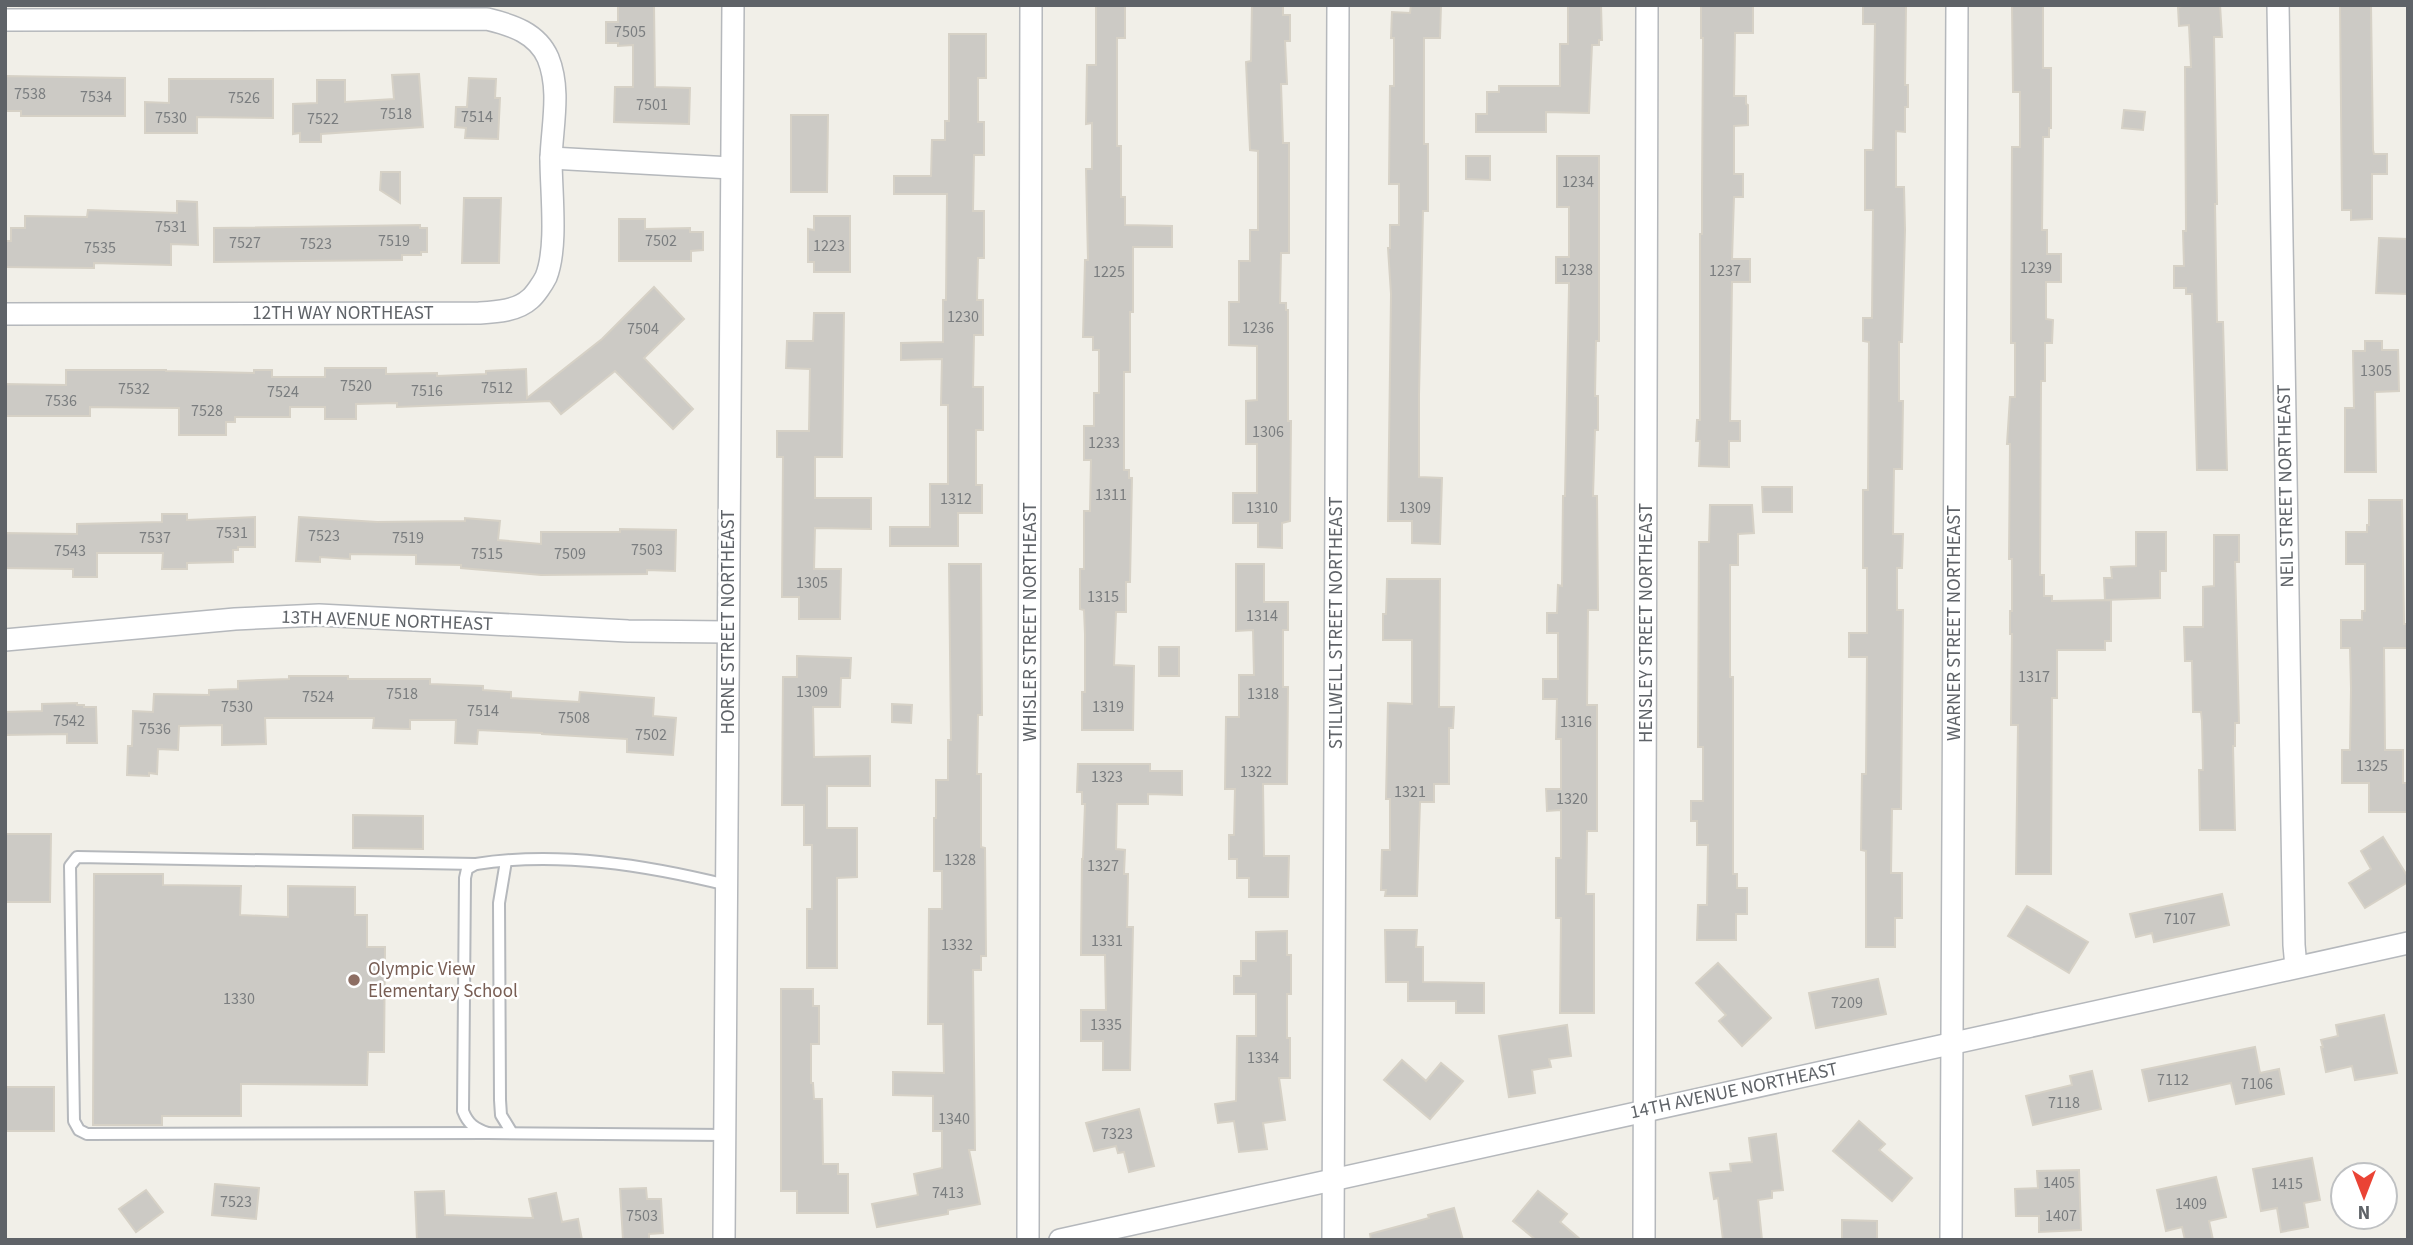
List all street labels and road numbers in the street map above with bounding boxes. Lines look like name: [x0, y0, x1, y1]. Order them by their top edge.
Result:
street label: 12TH WAY NORTHEAST: [252, 300, 434, 327]
street label: NEIL STREET NORTHEAST: [2271, 384, 2301, 588]
street label: STILLWELL STREET NORTHEAST: [1323, 497, 1350, 749]
street label: WHISLER STREET NORTHEAST: [1017, 502, 1044, 742]
street label: HENSLEY STREET NORTHEAST: [1633, 503, 1660, 743]
street label: WARNER STREET NORTHEAST: [1941, 505, 1968, 741]
street label: HORNE STREET NORTHEAST: [715, 509, 742, 735]
street label: 13TH AVENUE NORTHEAST: [281, 604, 493, 638]
street label: 14TH AVENUE NORTHEAST: [1628, 1056, 1840, 1126]

